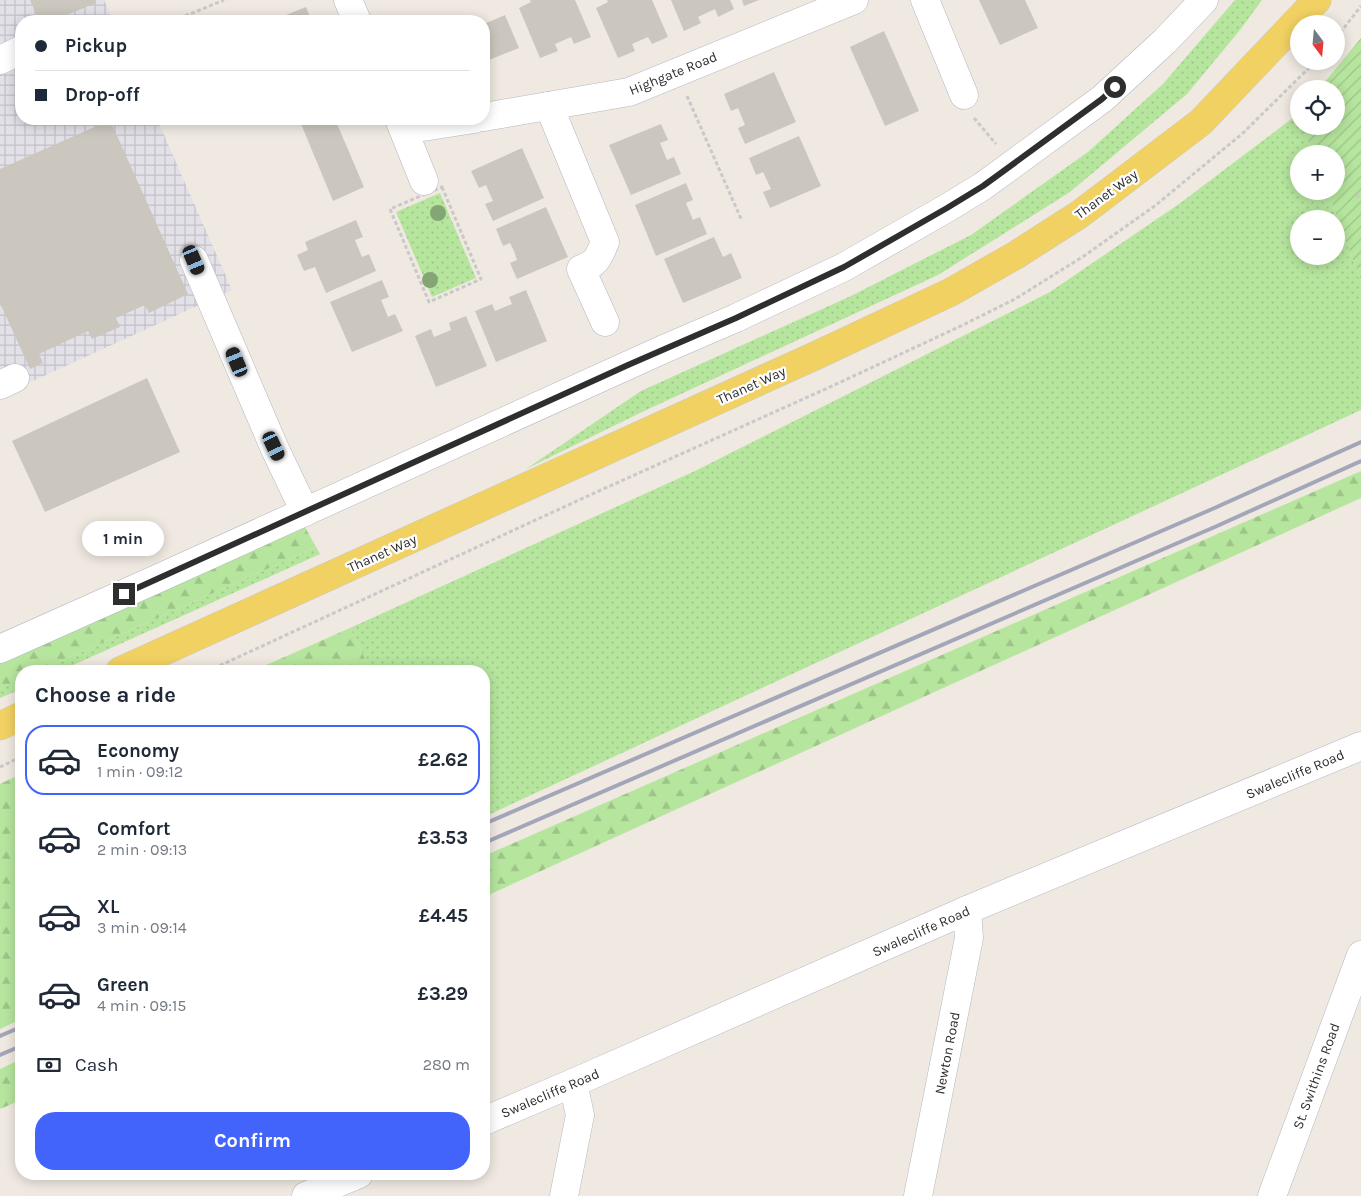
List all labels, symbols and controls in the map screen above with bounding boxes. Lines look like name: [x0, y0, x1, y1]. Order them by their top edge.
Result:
north arrow: [1290, 15, 1345, 70]
map controls: [1290, 15, 1345, 265]
text: Pickup: [65, 35, 127, 57]
street label: Highgate Road: [627, 48, 720, 99]
route start: [1104, 76, 1126, 98]
button: locate: [1290, 80, 1345, 135]
text: Drop-off: [65, 84, 140, 106]
button: +: [1290, 145, 1345, 200]
street label: Thanet Way: [1071, 166, 1141, 223]
button: −: [1290, 210, 1345, 265]
car: [181, 243, 206, 277]
car: [224, 345, 249, 379]
street label: Thanet Way: [714, 363, 789, 408]
car: [260, 429, 287, 463]
callout: 1 min: [83, 522, 165, 556]
text: 1 min: [103, 529, 143, 548]
street label: Thanet Way: [345, 531, 420, 576]
route end: [113, 583, 135, 605]
text: Choose a ride: [35, 682, 176, 708]
icon: car: [37, 738, 82, 783]
text: Economy: [97, 740, 179, 762]
street label: Swalecliffe Road: [1244, 746, 1347, 803]
text: £2.62: [418, 749, 468, 771]
text: 1 min · 09:12: [97, 762, 183, 781]
icon: car: [37, 816, 82, 861]
text: Comfort: [97, 818, 171, 840]
text: £3.53: [418, 827, 468, 849]
text: 2 min · 09:13: [97, 840, 187, 859]
icon: car: [37, 894, 82, 939]
text: XL: [97, 896, 119, 918]
street label: Swalecliffe Road: [870, 902, 973, 961]
text: £4.45: [419, 905, 468, 927]
text: 3 min · 09:14: [97, 918, 187, 937]
icon: car: [37, 972, 82, 1017]
text: Green: [97, 974, 149, 996]
text: £3.29: [418, 983, 468, 1005]
text: 4 min · 09:15: [97, 996, 186, 1015]
street label: Newton Road: [931, 1010, 964, 1096]
street label: St. Swithins Road: [1289, 1021, 1344, 1132]
icon: cash: [35, 1051, 63, 1079]
text: Cash: [75, 1054, 119, 1076]
text: 280 m: [423, 1055, 470, 1074]
street label: Swalecliffe Road: [499, 1065, 602, 1122]
button: Confirm: [35, 1112, 470, 1170]

